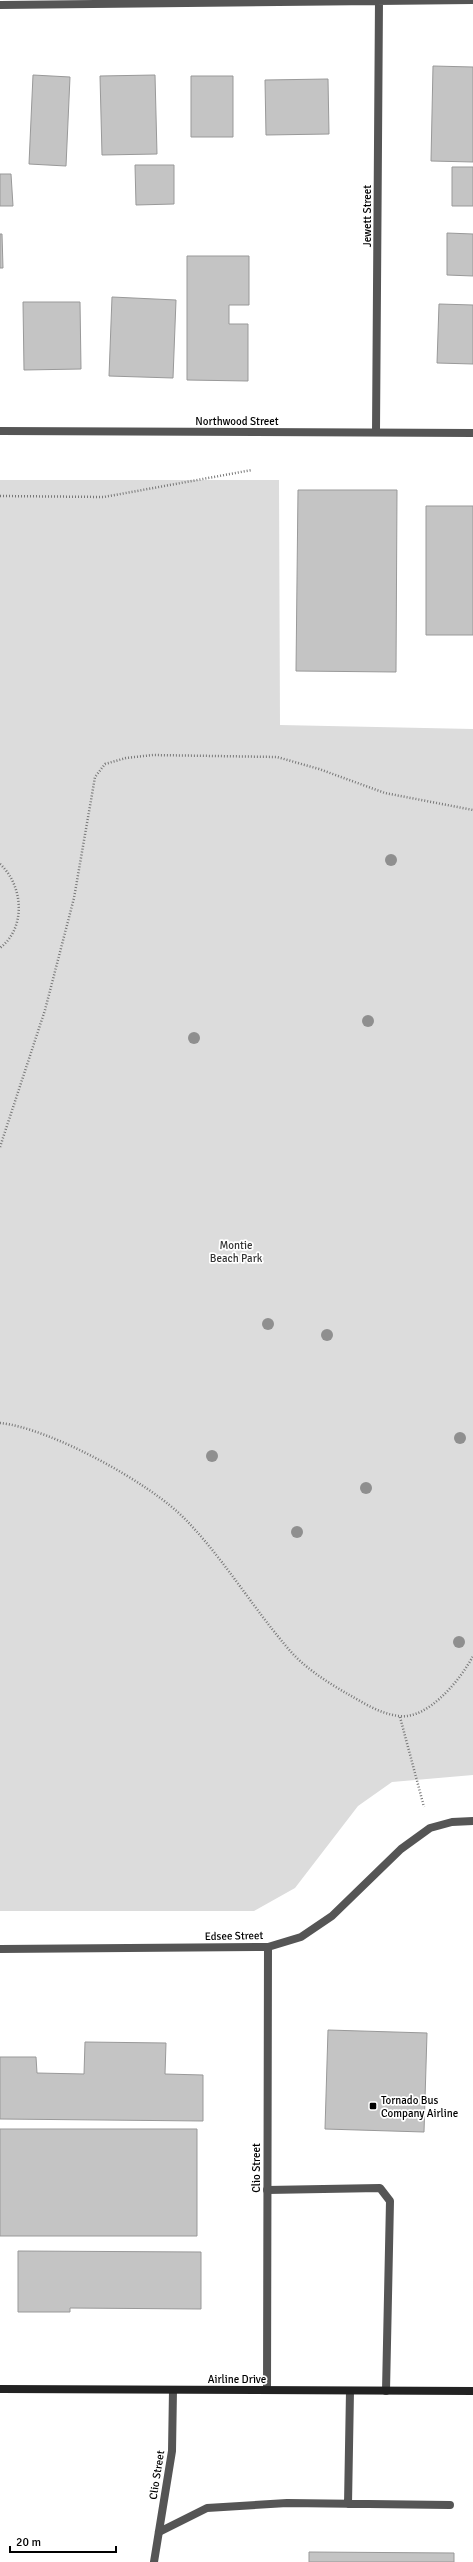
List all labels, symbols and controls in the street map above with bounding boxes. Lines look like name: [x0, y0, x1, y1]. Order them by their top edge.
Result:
street label: Jewett Street: [361, 185, 374, 247]
street label: Northwood Street: [195, 415, 279, 428]
park label: Montie Beach Park: [210, 1239, 263, 1265]
street label: Edsee Street: [204, 1929, 264, 1943]
place label: Tornado Bus Company Airline: [381, 2094, 458, 2120]
marker: Tornado Bus Company Airline: [368, 2101, 378, 2111]
street label: Clio Street: [250, 2143, 263, 2193]
street label: Airline Drive: [208, 2373, 266, 2386]
street label: Clio Street: [147, 2449, 167, 2501]
scale bar: [10, 2528, 116, 2554]
text: 20 m: [16, 2535, 41, 2550]

